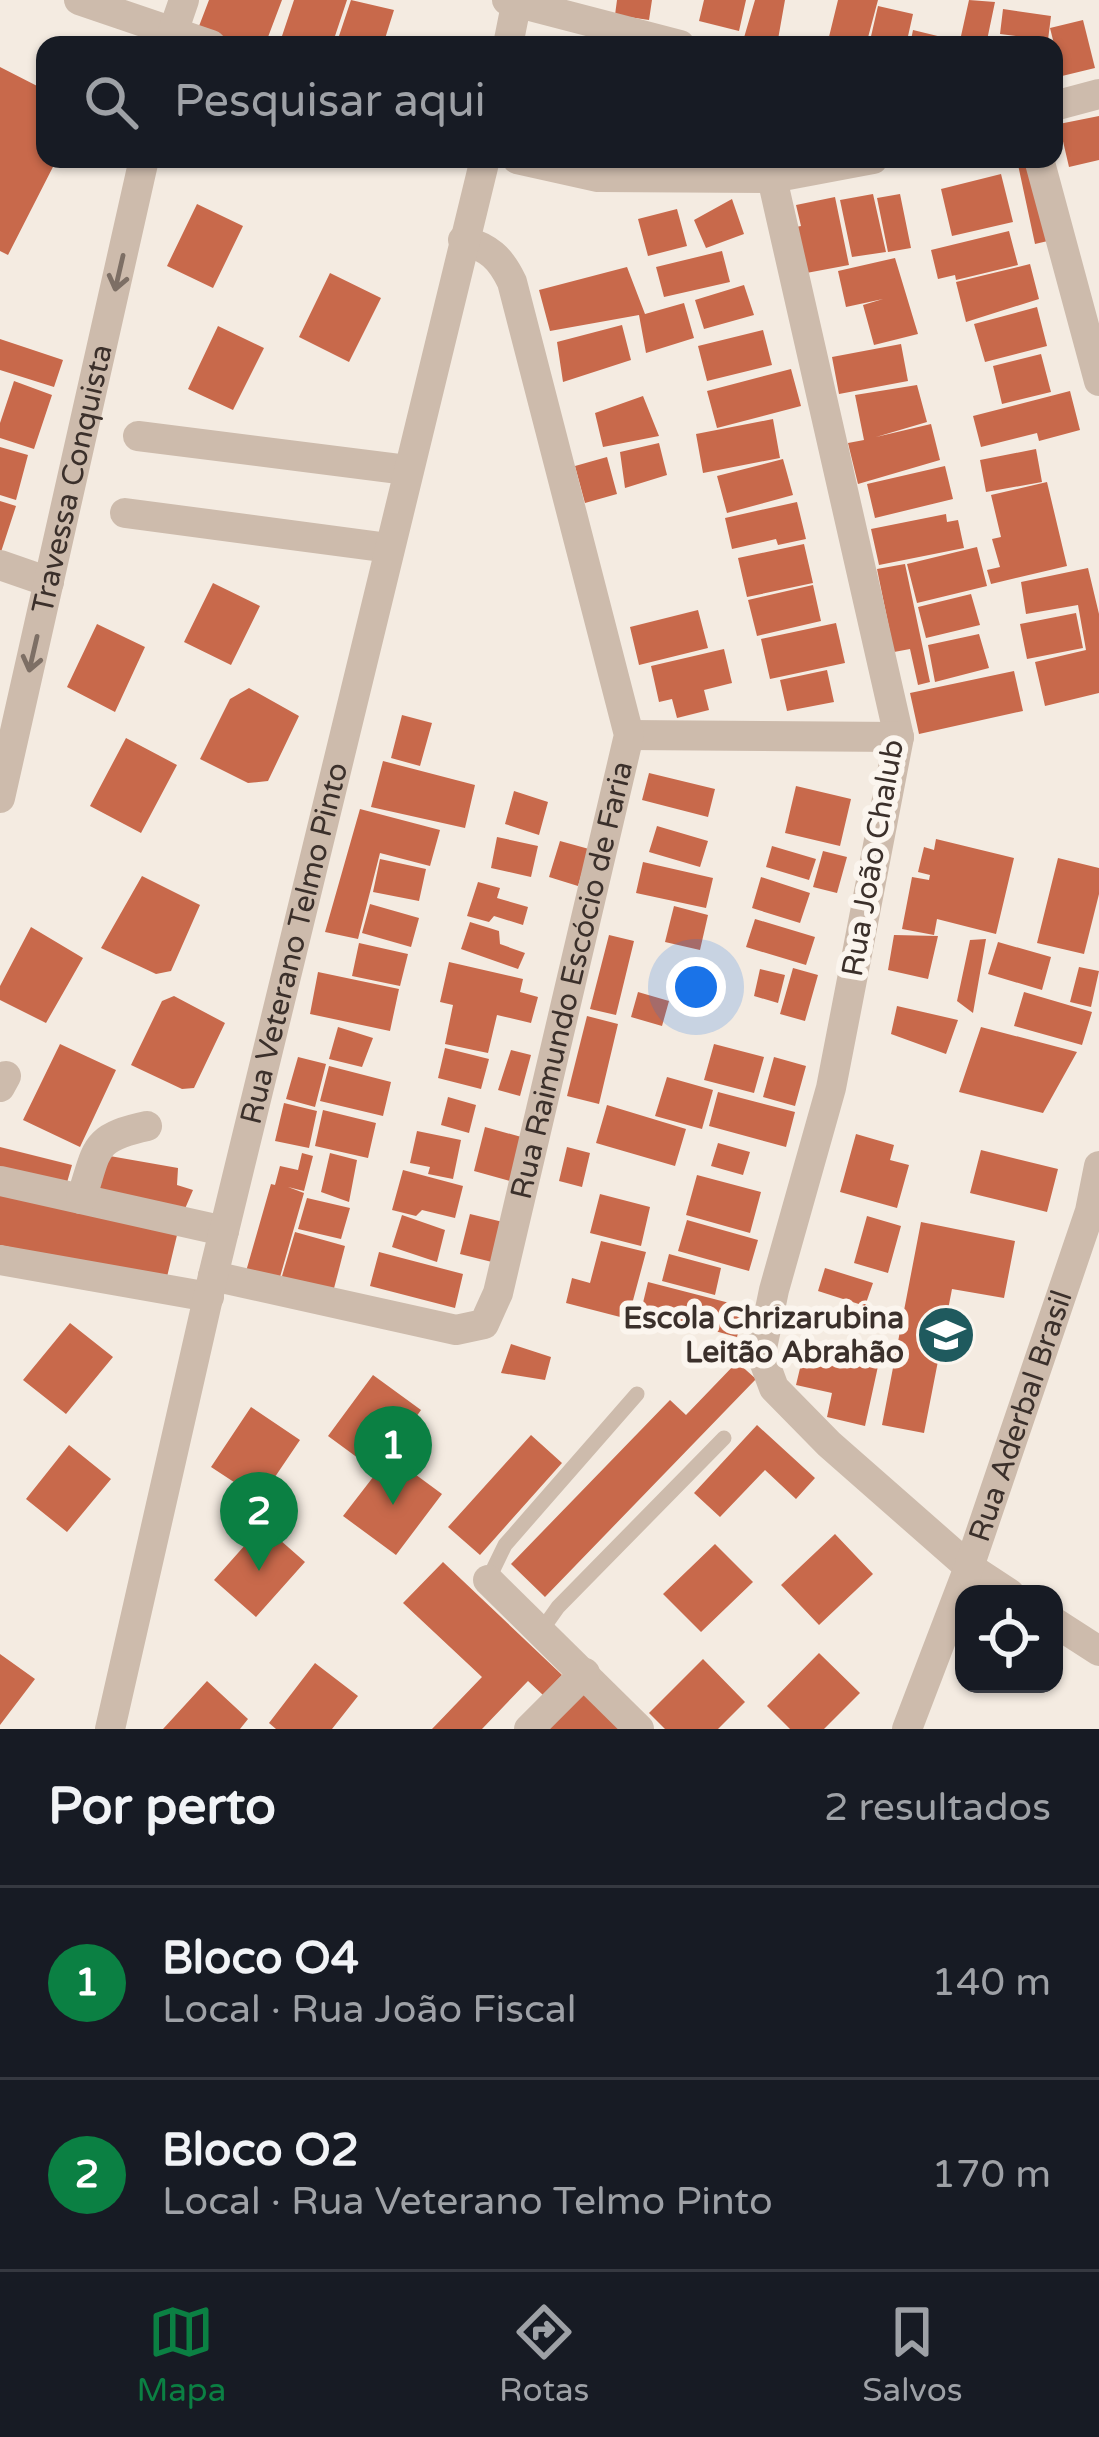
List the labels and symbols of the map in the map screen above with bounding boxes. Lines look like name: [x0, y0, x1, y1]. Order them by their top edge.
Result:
one-way arrow: [106, 254, 129, 292]
street label: Travessa Conquista: [24, 341, 120, 617]
one-way arrow: [21, 634, 43, 672]
street label: Rua João Chalub: [834, 737, 912, 979]
street label: Rua Raimundo Escócio de Faria: [502, 758, 641, 1203]
street label: Rua Veterano Telmo Pinto: [232, 759, 356, 1128]
your location: [666, 957, 726, 1017]
street label: Rua Aderbal Brasil: [960, 1285, 1080, 1547]
place label: Escola Chrizarubina Leitão Abrahão: [623, 1300, 904, 1371]
school or university icon: Escola Chrizarubina Leitão Abrahão: [915, 1304, 977, 1366]
pin: 1: [354, 1406, 432, 1505]
pin: 2: [220, 1472, 298, 1571]

